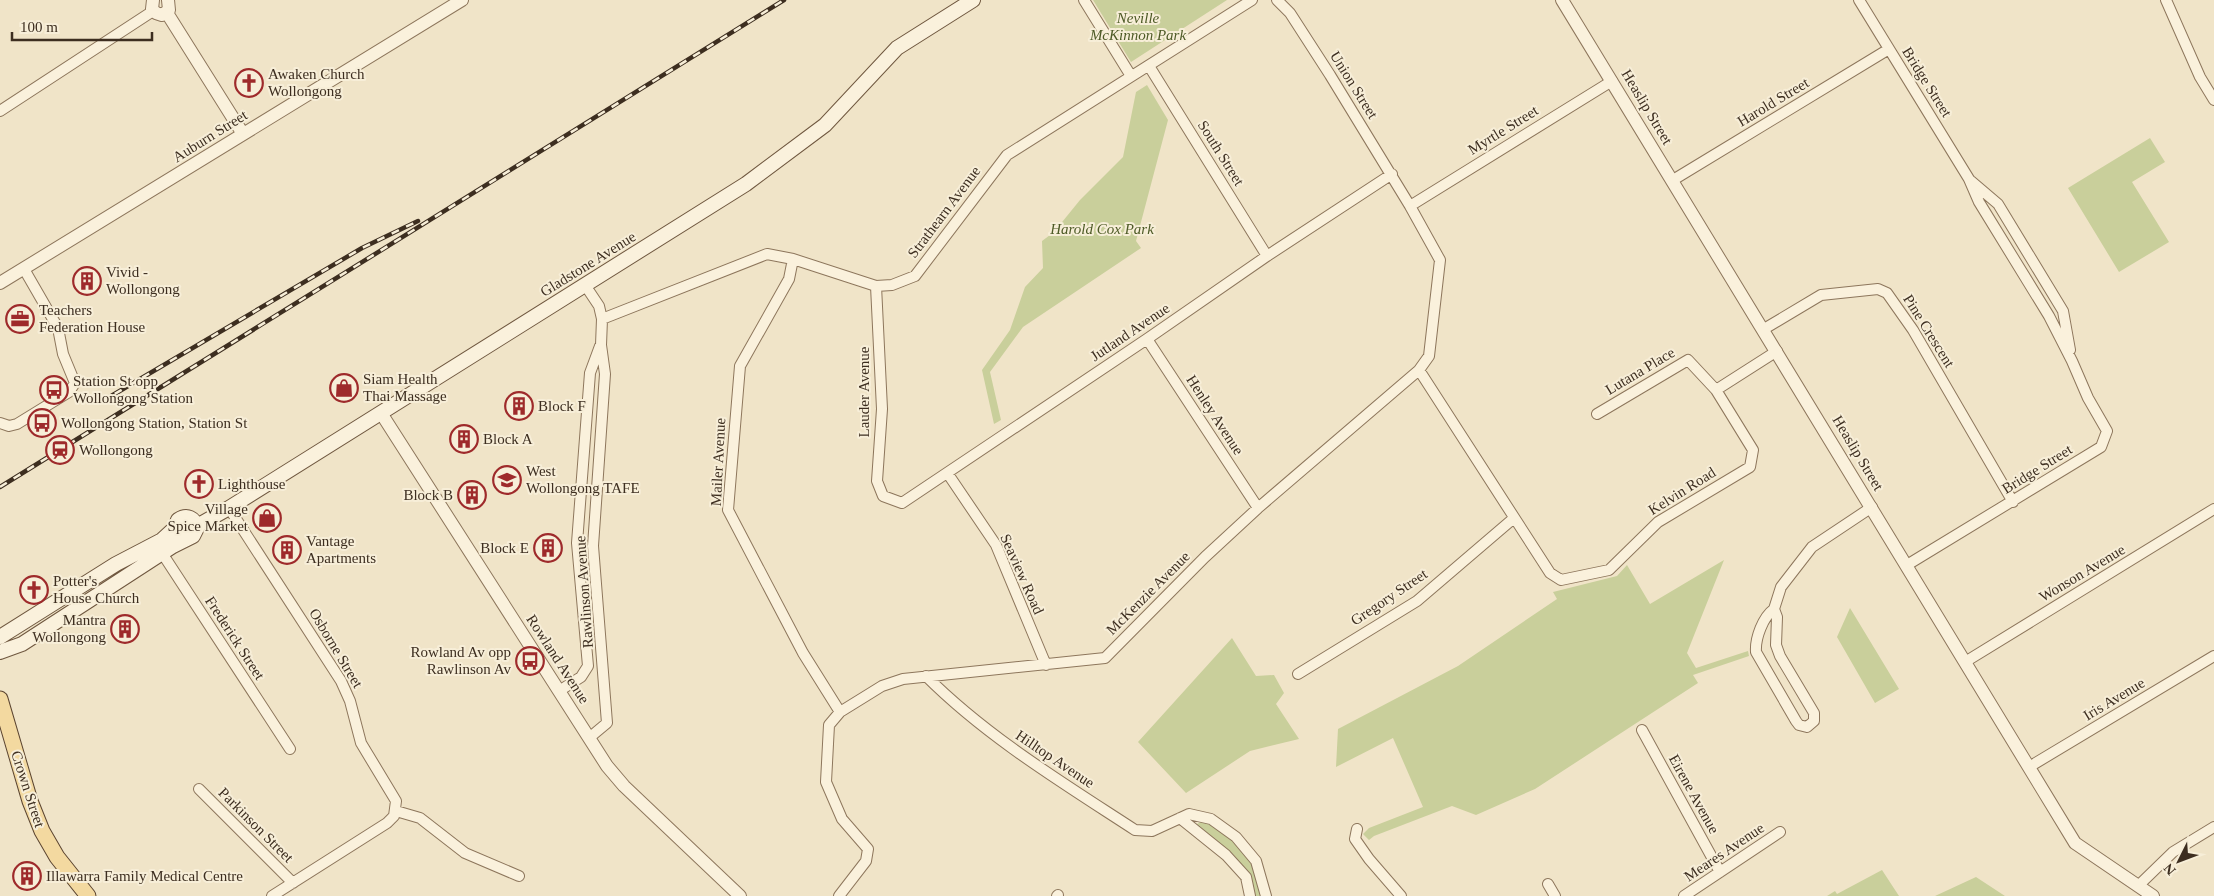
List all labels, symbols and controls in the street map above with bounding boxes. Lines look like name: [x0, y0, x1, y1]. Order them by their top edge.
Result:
scale bar: [12, 10, 152, 42]
park label: Neville McKinnon Park: [1089, 10, 1186, 43]
text: 100 m: [20, 19, 58, 35]
street label: Bridge Street: [1899, 44, 1955, 121]
street label: Union Street: [1327, 48, 1381, 122]
place label: Awaken Church Wollongong: [268, 66, 365, 99]
street label: Heaslip Street: [1618, 67, 1676, 148]
church icon: Awaken Church Wollongong: [234, 68, 264, 98]
street label: Harold Street: [1734, 74, 1812, 130]
street label: Myrtle Street: [1465, 102, 1542, 158]
street label: Auburn Street: [170, 106, 251, 165]
street label: South Street: [1195, 117, 1248, 189]
street label: Strathearn Avenue: [904, 163, 984, 261]
park label: Harold Cox Park: [1049, 221, 1154, 237]
street label: Gladstone Avenue: [537, 228, 639, 300]
place label: Vivid - Wollongong: [106, 264, 180, 297]
building icon: Vivid - Wollongong: [72, 266, 102, 296]
street label: Pine Crescent: [1900, 292, 1958, 371]
street label: Jutland Avenue: [1087, 300, 1173, 364]
place label: Teachers Federation House: [39, 302, 146, 335]
office icon: Teachers Federation House: [5, 304, 35, 334]
street label: Lutana Place: [1602, 344, 1678, 398]
street label: Lauder Avenue: [856, 346, 872, 437]
place label: Siam Health Thai Massage: [363, 371, 447, 404]
street label: Henley Avenue: [1183, 372, 1247, 458]
place label: Station St opp Wollongong Station: [73, 373, 194, 406]
shop icon: Siam Health Thai Massage: [329, 373, 359, 403]
bus stop icon: Station St opp Wollongong Station: [39, 375, 69, 405]
building icon: Block F: [504, 391, 534, 421]
place label: Block F: [538, 398, 586, 414]
bus stop icon: Wollongong Station, Station St: [27, 408, 57, 438]
street label: Heaslip Street: [1829, 413, 1887, 494]
place label: Wollongong Station, Station St: [61, 415, 248, 431]
street label: Mailer Avenue: [708, 417, 728, 507]
building icon: Block A: [449, 424, 479, 454]
place label: Block A: [483, 431, 533, 447]
station icon: Wollongong: [45, 435, 75, 465]
street label: Bridge Street: [1999, 441, 2076, 497]
place label: Wollongong: [79, 442, 153, 458]
place label: West Wollongong TAFE: [526, 463, 640, 496]
street label: Kelvin Road: [1645, 464, 1719, 518]
school or university icon: West Wollongong TAFE: [492, 465, 522, 495]
church icon: Lighthouse: [184, 469, 214, 499]
place label: Lighthouse: [218, 476, 286, 492]
building icon: Block B: [457, 480, 487, 510]
place label: Block B: [403, 487, 453, 503]
place label: Village Spice Market: [168, 501, 249, 534]
shop icon: Village Spice Market: [252, 503, 282, 533]
street label: Seaview Road: [997, 531, 1047, 617]
place label: Vantage Apartments: [306, 533, 376, 566]
building icon: Block E: [533, 533, 563, 563]
building icon: Vantage Apartments: [272, 535, 302, 565]
street label: Rawlinson Avenue: [572, 535, 596, 649]
place label: Block E: [480, 540, 529, 556]
street label: Wonson Avenue: [2036, 541, 2128, 605]
street label: McKenzie Avenue: [1103, 548, 1193, 638]
street label: Gregory Street: [1348, 565, 1431, 628]
place label: Potter's House Church: [53, 573, 140, 606]
church icon: Potter's House Church: [19, 575, 49, 605]
street label: Frederick Street: [202, 593, 268, 683]
street label: Osborne Street: [306, 605, 366, 691]
place label: Mantra Wollongong: [32, 612, 106, 645]
street label: Rowland Avenue: [523, 612, 593, 707]
building icon: Mantra Wollongong: [110, 614, 140, 644]
place label: Rowland Av opp Rawlinson Av: [410, 644, 511, 677]
bus stop icon: Rowland Av opp Rawlinson Av: [515, 646, 545, 676]
street label: Iris Avenue: [2081, 674, 2148, 723]
street label: Hilltop Avenue: [1013, 727, 1097, 791]
street label: Crown Street: [8, 749, 48, 830]
street label: Eirene Avenue: [1666, 752, 1722, 836]
street label: Parkinson Street: [215, 784, 297, 866]
street label: Meares Avenue: [1681, 819, 1767, 885]
north arrow: [2154, 836, 2204, 886]
building icon: Illawarra Family Medical Centre: [12, 861, 42, 891]
text: N: [2161, 861, 2179, 878]
place label: Illawarra Family Medical Centre: [46, 868, 243, 884]

